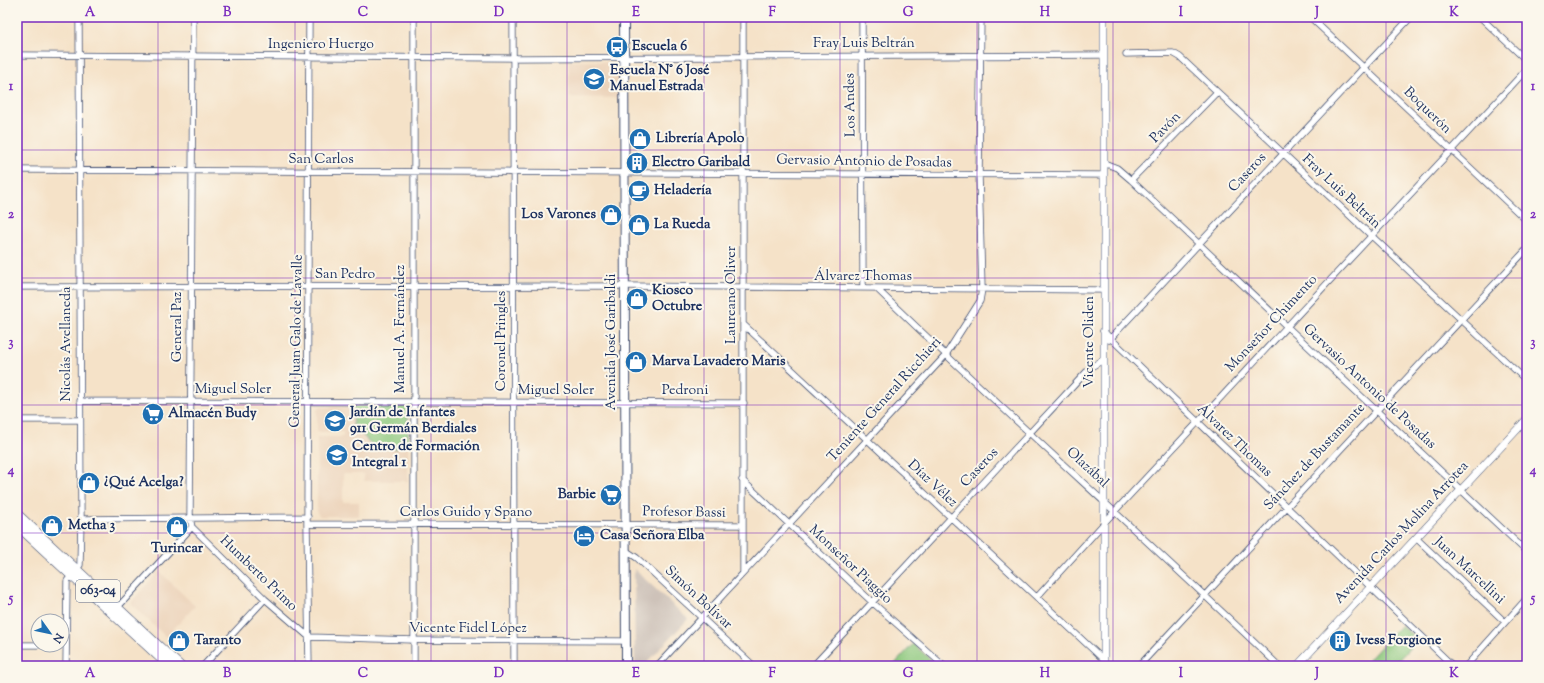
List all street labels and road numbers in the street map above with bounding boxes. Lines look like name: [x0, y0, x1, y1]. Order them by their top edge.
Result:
street label: Fray Luis Beltrán: [813, 34, 915, 54]
street label: Ingeniero Huergo: [268, 35, 374, 55]
street label: Los Andes: [840, 73, 862, 137]
street label: Boquerón: [1398, 83, 1456, 139]
street label: Pavón: [1146, 108, 1186, 148]
street label: Caseros: [1224, 149, 1272, 197]
street label: San Carlos: [288, 150, 354, 170]
street label: Gervasio Antonio de Posadas: [776, 150, 952, 174]
street label: Fray Luis Beltrán: [1297, 150, 1385, 234]
street label: Laureano Oliver: [722, 245, 742, 344]
street label: General Juan Galo de Lavalle: [285, 254, 309, 428]
street label: San Pedro: [315, 265, 376, 285]
street label: Manuel A. Fernández: [391, 265, 411, 393]
street label: Álvarez Thomas: [814, 267, 912, 287]
street label: Monseñor Chimento: [1221, 271, 1323, 377]
street label: Avenida José Garibaldi: [602, 274, 622, 410]
street label: Nicolás Avellaneda: [57, 286, 77, 402]
street label: Coronel Pringles: [492, 291, 512, 391]
street label: General Paz: [168, 292, 188, 362]
street label: Vicente Oliden: [1080, 296, 1100, 388]
street label: Gervasio Antonio de Posadas: [1298, 320, 1440, 454]
street label: Teniente General Ricchieri: [823, 333, 947, 467]
street label: Miguel Soler: [195, 380, 272, 400]
street label: Miguel Soler: [518, 381, 595, 401]
street label: Pedroni: [662, 381, 708, 401]
street label: Sánchez de Bustamante: [1260, 399, 1370, 515]
street label: Álvarez Thomas: [1192, 400, 1276, 482]
street label: Olazábal: [1061, 443, 1113, 493]
street label: Caseros: [956, 444, 1004, 492]
street label: Díaz Vélez: [903, 456, 961, 512]
street label: Avenida Carlos Molina Arrotea: [1330, 457, 1474, 609]
street label: Profesor Bassi: [642, 502, 726, 524]
street label: Carlos Guido y Spano: [400, 503, 533, 523]
street label: Monseñor Piaggio: [804, 521, 896, 609]
street label: Humberto Primo: [215, 532, 302, 617]
street label: Juan Marcellini: [1428, 532, 1509, 609]
street label: Simón Bolívar: [660, 561, 737, 635]
road number: 063-04: [76, 580, 120, 602]
street label: Vicente Fidel López: [409, 619, 527, 639]

